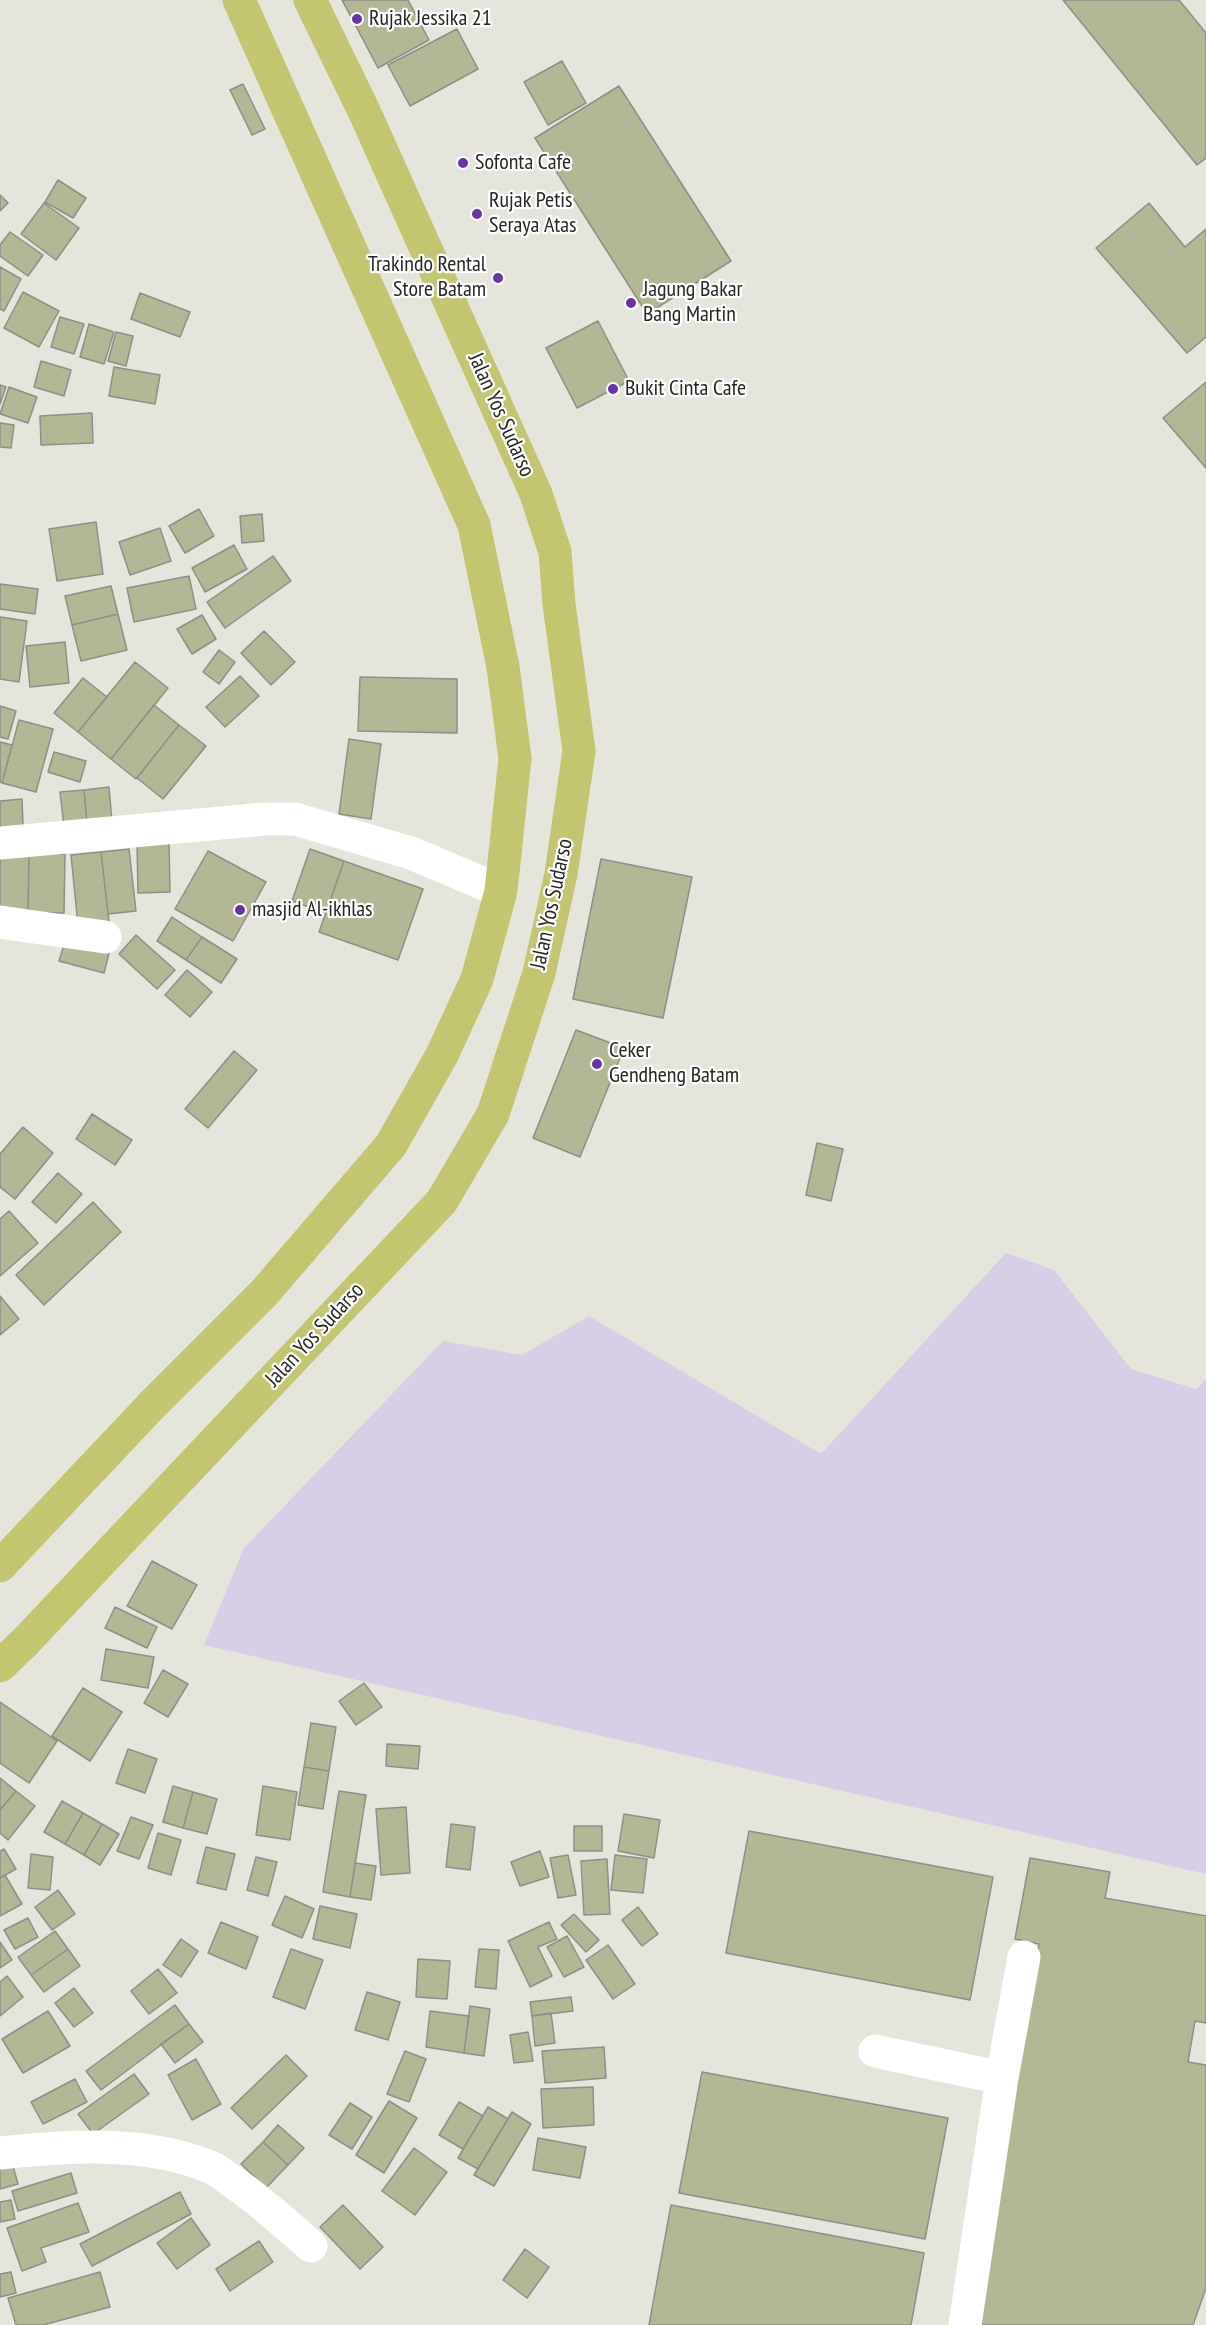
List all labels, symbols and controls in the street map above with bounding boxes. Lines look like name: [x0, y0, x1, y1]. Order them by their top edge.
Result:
place label: Rujak Jessika 21: [369, 6, 492, 32]
marker: Rujak Jessika 21: [350, 12, 364, 26]
place label: Sofonta Cafe: [475, 150, 571, 176]
marker: Sofonta Cafe: [456, 156, 470, 170]
place label: Rujak Petis Seraya Atas: [489, 188, 576, 240]
marker: Rujak Petis Seraya Atas: [470, 207, 484, 221]
place label: Trakindo Rental Store Batam: [368, 252, 486, 304]
marker: Trakindo Rental Store Batam: [491, 271, 505, 285]
place label: Jagung Bakar Bang Martin: [643, 277, 743, 328]
marker: Jagung Bakar Bang Martin: [624, 296, 638, 310]
street label: Jalan Yos Sudarso: [462, 349, 540, 481]
place label: Bukit Cinta Cafe: [625, 376, 746, 402]
marker: Bukit Cinta Cafe: [606, 382, 620, 396]
street label: Jalan Yos Sudarso: [525, 836, 579, 972]
place label: masjid Al-ikhlas: [252, 897, 373, 923]
marker: masjid Al-ikhlas: [233, 903, 247, 917]
place label: Ceker Gendheng Batam: [609, 1038, 739, 1090]
marker: Ceker Gendheng Batam: [590, 1057, 604, 1071]
street label: Jalan Yos Sudarso: [260, 1277, 370, 1393]

